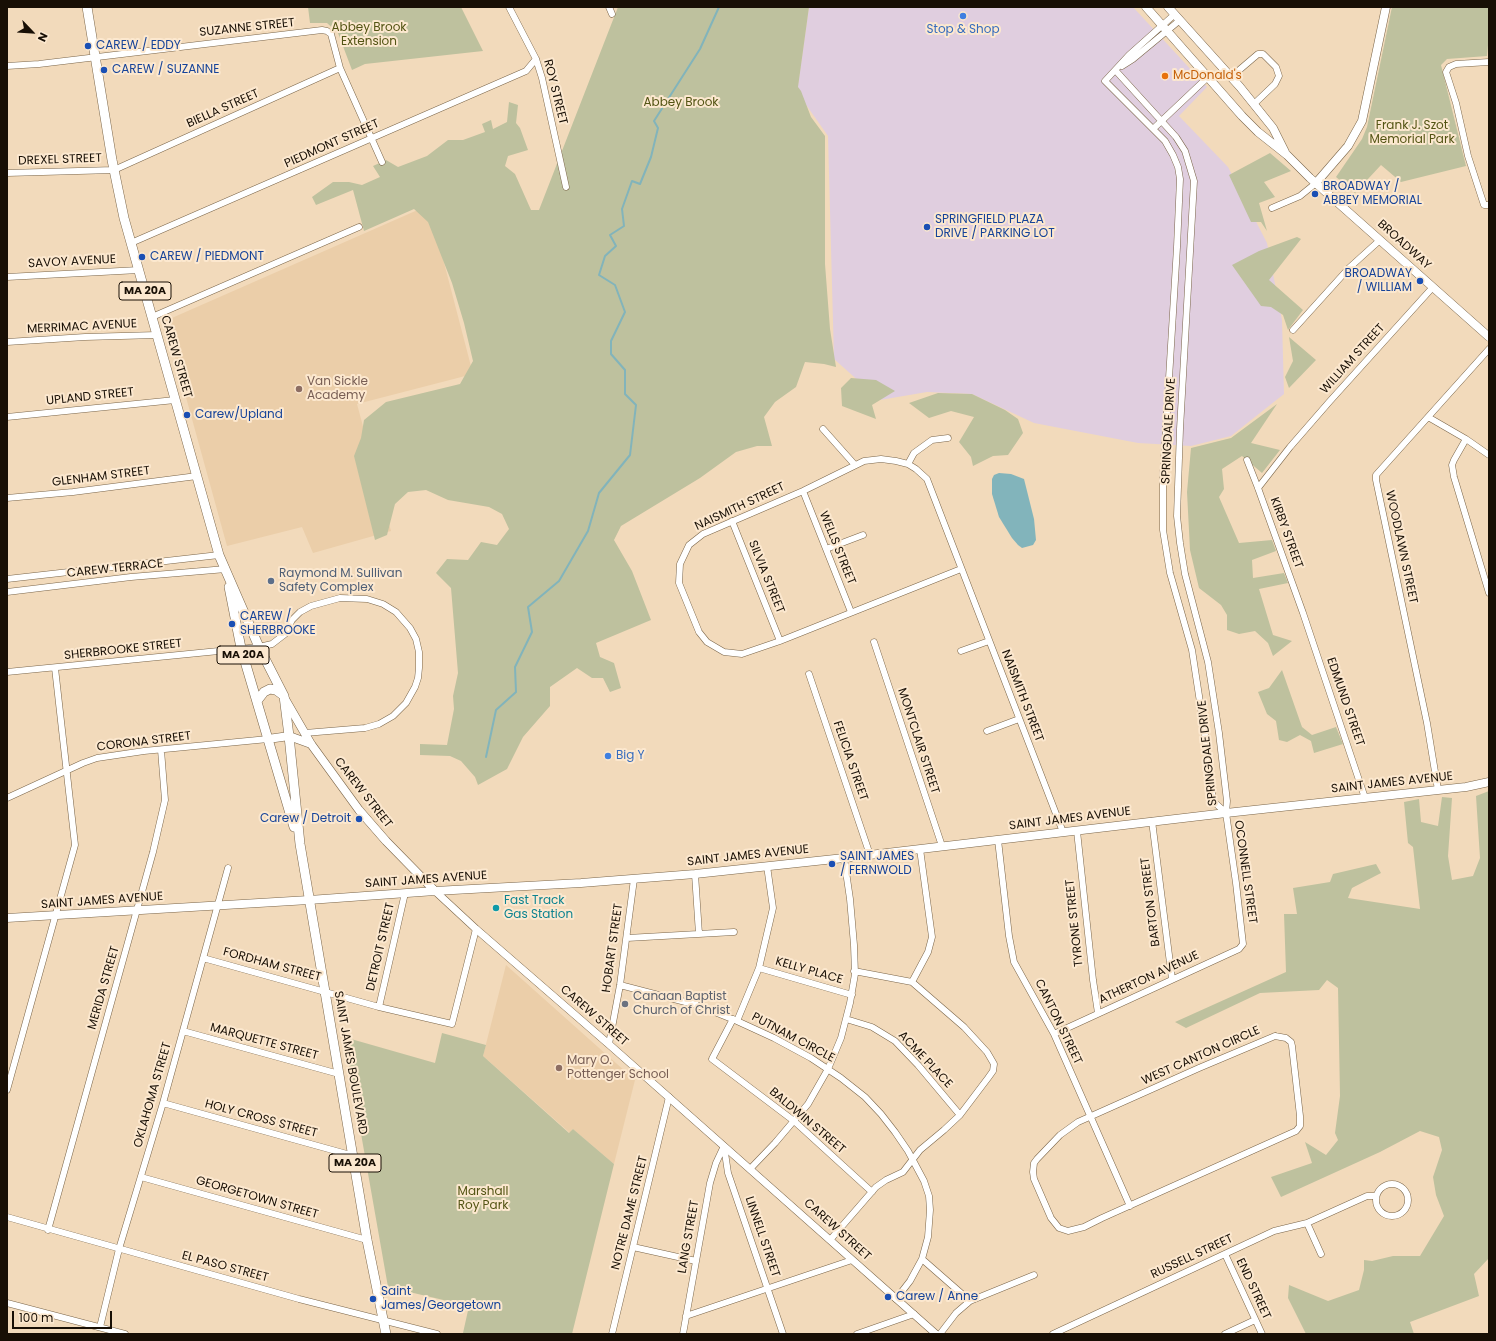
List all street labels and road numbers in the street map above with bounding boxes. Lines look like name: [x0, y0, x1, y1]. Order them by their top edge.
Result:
street label: SUZANNE STREET: [199, 16, 295, 40]
street label: ROY STREET: [540, 58, 570, 126]
street label: BIELLA STREET: [185, 87, 261, 131]
street label: PIEDMONT STREET: [282, 117, 382, 171]
street label: DREXEL STREET: [18, 151, 102, 169]
street label: BROADWAY: [1374, 217, 1434, 273]
street label: SAVOY AVENUE: [28, 253, 116, 271]
road number: MA 20A: [119, 282, 171, 300]
street label: CAREW STREET: [157, 314, 195, 400]
street label: MERRIMAC AVENUE: [27, 317, 137, 337]
street label: WILLIAM STREET: [1318, 321, 1388, 397]
street label: SPRINGDALE DRIVE: [1159, 378, 1179, 484]
street label: UPLAND STREET: [45, 385, 135, 409]
street label: GLENHAM STREET: [51, 464, 151, 490]
street label: NAISMITH STREET: [693, 480, 787, 534]
street label: WOODLAWN STREET: [1382, 489, 1420, 605]
street label: KIRBY STREET: [1266, 495, 1306, 571]
street label: WELLS STREET: [816, 509, 858, 587]
street label: SILVIA STREET: [745, 539, 787, 615]
street label: CAREW TERRACE: [66, 557, 164, 581]
street label: SHERBROOKE STREET: [63, 637, 183, 663]
road number: MA 20A: [217, 646, 269, 664]
street label: NAISMITH STREET: [998, 648, 1046, 744]
street label: EDMUND STREET: [1323, 656, 1367, 748]
street label: MONTCLAIR STREET: [894, 686, 942, 796]
street label: SPRINGDALE DRIVE: [1195, 699, 1221, 807]
street label: FELICIA STREET: [830, 719, 870, 803]
street label: CORONA STREET: [96, 729, 192, 755]
street label: CAREW STREET: [331, 755, 395, 831]
street label: SAINT JAMES AVENUE: [1330, 769, 1454, 797]
street label: SAINT JAMES AVENUE: [1008, 804, 1132, 834]
street label: OCONNELL STREET: [1231, 819, 1259, 925]
street label: SAINT JAMES AVENUE: [686, 842, 810, 870]
street label: BARTON STREET: [1138, 856, 1164, 948]
street label: SAINT JAMES AVENUE: [364, 869, 488, 891]
street label: TYRONE STREET: [1063, 879, 1087, 967]
street label: SAINT JAMES AVENUE: [40, 890, 164, 912]
street label: DETROIT STREET: [364, 901, 398, 993]
street label: HOBART STREET: [600, 903, 626, 993]
street label: MERIDA STREET: [85, 945, 123, 1031]
street label: FORDHAM STREET: [221, 945, 323, 985]
street label: ATHERTON AVENUE: [1097, 948, 1201, 1008]
street label: KELLY PLACE: [774, 954, 844, 988]
street label: CANTON STREET: [1031, 977, 1085, 1067]
street label: CAREW STREET: [557, 983, 631, 1049]
street label: SAINT JAMES BOULEVARD: [330, 990, 370, 1136]
street label: PUTNAM CIRCLE: [749, 1010, 837, 1066]
street label: MARQUETTE STREET: [208, 1021, 320, 1063]
street label: WEST CANTON CIRCLE: [1140, 1023, 1262, 1089]
street label: ACME PLACE: [895, 1029, 955, 1091]
street label: OKLAHOMA STREET: [131, 1041, 175, 1149]
street label: BALDWIN STREET: [766, 1085, 848, 1157]
street label: HOLY CROSS STREET: [203, 1097, 319, 1141]
road number: MA 20A: [329, 1154, 381, 1172]
street label: NOTRE DAME STREET: [609, 1155, 651, 1271]
street label: GEORGETOWN STREET: [194, 1174, 320, 1222]
street label: LINNELL STREET: [741, 1195, 783, 1279]
street label: CAREW STREET: [800, 1196, 874, 1264]
street label: LANG STREET: [675, 1199, 703, 1275]
street label: RUSSELL STREET: [1149, 1232, 1235, 1282]
street label: EL PASO STREET: [180, 1249, 270, 1285]
street label: END STREET: [1233, 1256, 1273, 1322]

